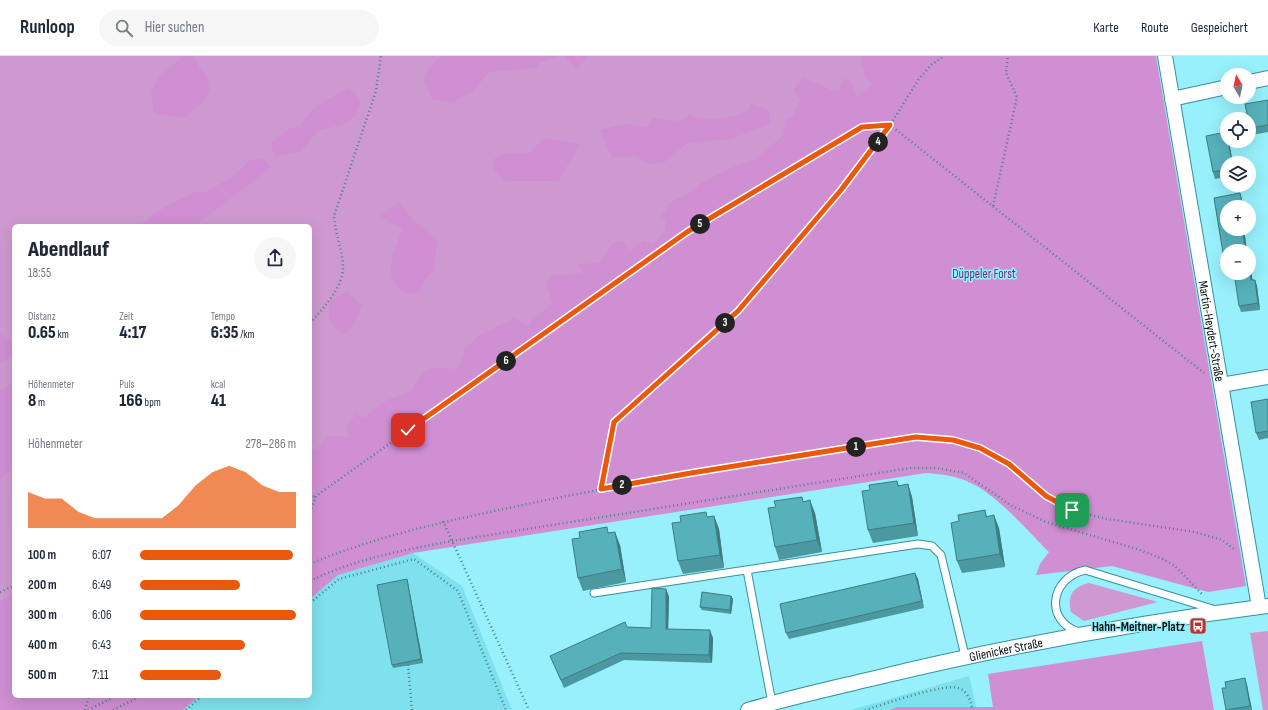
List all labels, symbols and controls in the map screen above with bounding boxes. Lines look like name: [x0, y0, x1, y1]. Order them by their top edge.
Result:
search box: [99, 10, 379, 46]
text: Runloop: [20, 16, 75, 39]
icon: search: [113, 17, 135, 39]
text: Hier suchen: [145, 18, 204, 37]
text: Karte: [1093, 19, 1119, 36]
text: Route: [1141, 19, 1169, 36]
text: Gespeichert: [1191, 19, 1248, 36]
north arrow: [1220, 68, 1256, 104]
map controls: [1220, 68, 1256, 280]
button: locate: [1220, 112, 1256, 148]
pin: 4: [868, 132, 888, 152]
text: 4: [875, 135, 881, 148]
button: layers: [1220, 156, 1256, 192]
button: +: [1220, 200, 1256, 236]
pin: 5: [690, 214, 710, 234]
text: 5: [698, 217, 702, 230]
text: Abendlauf: [28, 236, 109, 263]
button: share: [254, 237, 296, 279]
button: −: [1220, 244, 1256, 280]
text: 18:55: [28, 265, 51, 281]
park label: Düppeler Forst: [952, 266, 1016, 282]
street label: Martin-Heydert-Straße: [1194, 280, 1227, 383]
text: Distanz: [28, 310, 56, 323]
text: Zeit: [119, 310, 134, 323]
text: Tempo: [211, 310, 235, 323]
pin: 3: [715, 313, 735, 333]
text: 3: [723, 316, 727, 329]
text: 0.65: [28, 323, 56, 343]
text: 4:17: [119, 323, 146, 343]
text: 6:35: [211, 323, 239, 343]
text: km: [56, 328, 69, 341]
text: /km: [239, 328, 255, 341]
pin: 6: [496, 351, 516, 371]
text: 6: [503, 354, 509, 367]
text: Höhenmeter: [28, 378, 74, 391]
text: Puls: [119, 378, 135, 391]
text: kcal: [211, 378, 225, 391]
text: 8: [28, 391, 36, 411]
text: 166: [119, 391, 143, 411]
text: 41: [211, 391, 226, 411]
text: m: [36, 396, 45, 409]
text: bpm: [143, 396, 161, 409]
pin: [391, 413, 425, 447]
icon: check: [397, 419, 419, 441]
text: Höhenmeter: [28, 436, 83, 452]
text: 278–286 m: [245, 436, 296, 452]
pin: 1: [846, 437, 866, 457]
text: 1: [854, 440, 858, 453]
pin: 2: [612, 475, 632, 495]
text: 2: [620, 478, 624, 491]
pin: [1055, 493, 1089, 527]
icon: arrive: [1061, 499, 1083, 521]
text: 100 m: [28, 547, 56, 563]
text: 6:07: [92, 547, 111, 563]
text: 200 m: [28, 577, 57, 593]
text: 6:49: [92, 577, 111, 593]
text: 300 m: [28, 607, 57, 623]
text: 6:06: [92, 607, 112, 623]
bus stop icon: Hahn-Meitner-Platz: [1188, 616, 1208, 636]
place label: Hahn-Meitner-Platz: [1092, 619, 1185, 635]
street label: Glienicker Straße: [968, 635, 1044, 665]
text: 400 m: [28, 637, 57, 653]
text: 6:43: [92, 637, 111, 653]
text: 500 m: [28, 667, 57, 683]
text: 7:11: [92, 667, 109, 683]

